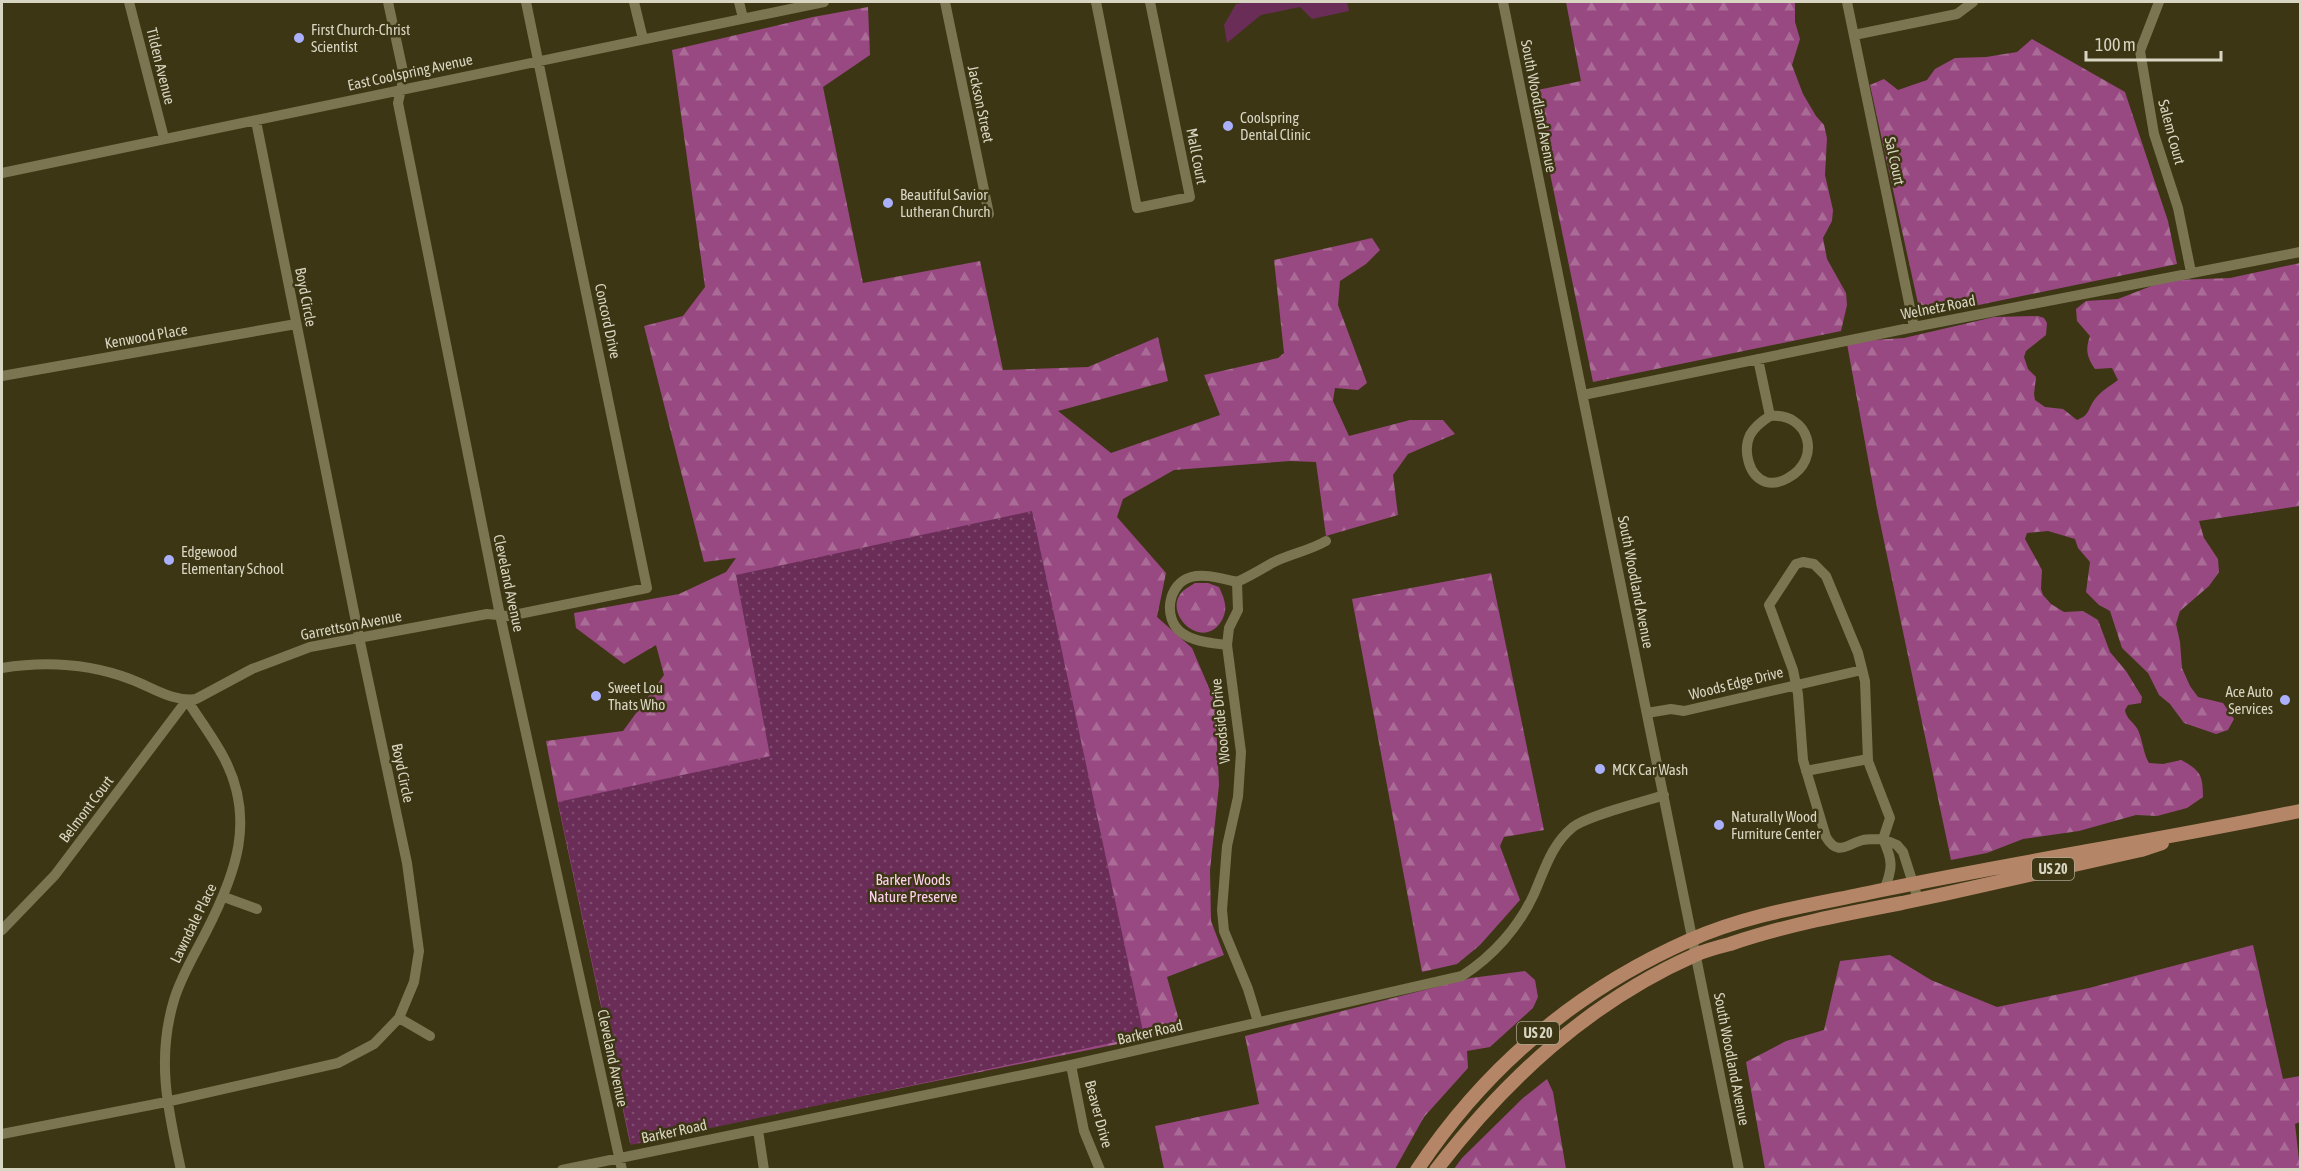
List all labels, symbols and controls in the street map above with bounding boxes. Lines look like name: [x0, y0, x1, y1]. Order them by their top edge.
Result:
place label: First Church-Christ Scientist: [311, 21, 410, 55]
scale bar: [2086, 24, 2221, 62]
street label: Tilden Avenue: [143, 26, 179, 106]
marker: First Church-Christ Scientist: [292, 31, 306, 45]
text: 100 m: [2095, 34, 2136, 55]
street label: South Woodland Avenue: [1518, 38, 1560, 174]
street label: East Coolspring Avenue: [346, 50, 474, 94]
street label: Jackson Street: [965, 64, 997, 144]
street label: Salem Court: [2155, 98, 2189, 166]
place label: Coolspring Dental Clinic: [1240, 109, 1311, 143]
marker: Coolspring Dental Clinic: [1221, 119, 1235, 133]
street label: Mall Court: [1183, 127, 1211, 185]
street label: Sal Court: [1882, 135, 1908, 187]
place label: Beautiful Savior Lutheran Church: [900, 186, 990, 220]
marker: Beautiful Savior Lutheran Church: [881, 196, 895, 210]
street label: Boyd Circle: [292, 266, 320, 328]
street label: Concord Drive: [592, 282, 624, 360]
street label: Welnetz Road: [1899, 291, 1977, 323]
street label: Kenwood Place: [103, 320, 189, 352]
street label: South Woodland Avenue: [1615, 514, 1657, 650]
street label: Cleveland Avenue: [490, 533, 528, 633]
place label: Edgewood Elementary School: [181, 543, 284, 577]
marker: Edgewood Elementary School: [162, 553, 176, 567]
street label: Garrettson Avenue: [299, 607, 403, 643]
street label: Woods Edge Drive: [1687, 663, 1785, 703]
street label: Woodside Drive: [1207, 677, 1233, 764]
place label: Sweet Lou Thats Who: [608, 679, 665, 713]
place label: Ace Auto Services: [2225, 683, 2273, 717]
marker: Sweet Lou Thats Who: [589, 689, 603, 703]
marker: Ace Auto Services: [2278, 693, 2292, 707]
street label: Boyd Circle: [388, 742, 418, 804]
place label: MCK Car Wash: [1612, 761, 1688, 778]
marker: MCK Car Wash: [1593, 762, 1607, 776]
street label: Belmont Court: [55, 772, 117, 846]
place label: Naturally Wood Furniture Center: [1731, 808, 1821, 842]
marker: Naturally Wood Furniture Center: [1712, 818, 1726, 832]
road number: US 20: [2032, 858, 2074, 880]
park label: Barker Woods Nature Preserve: [869, 871, 958, 905]
street label: Lawndale Place: [166, 880, 220, 966]
street label: South Woodland Avenue: [1711, 991, 1753, 1127]
street label: Cleveland Avenue: [594, 1008, 632, 1108]
street label: Barker Road: [1116, 1016, 1184, 1048]
road number: US 20: [1517, 1022, 1559, 1044]
street label: Beaver Drive: [1082, 1078, 1116, 1150]
street label: Barker Road: [640, 1116, 708, 1146]

